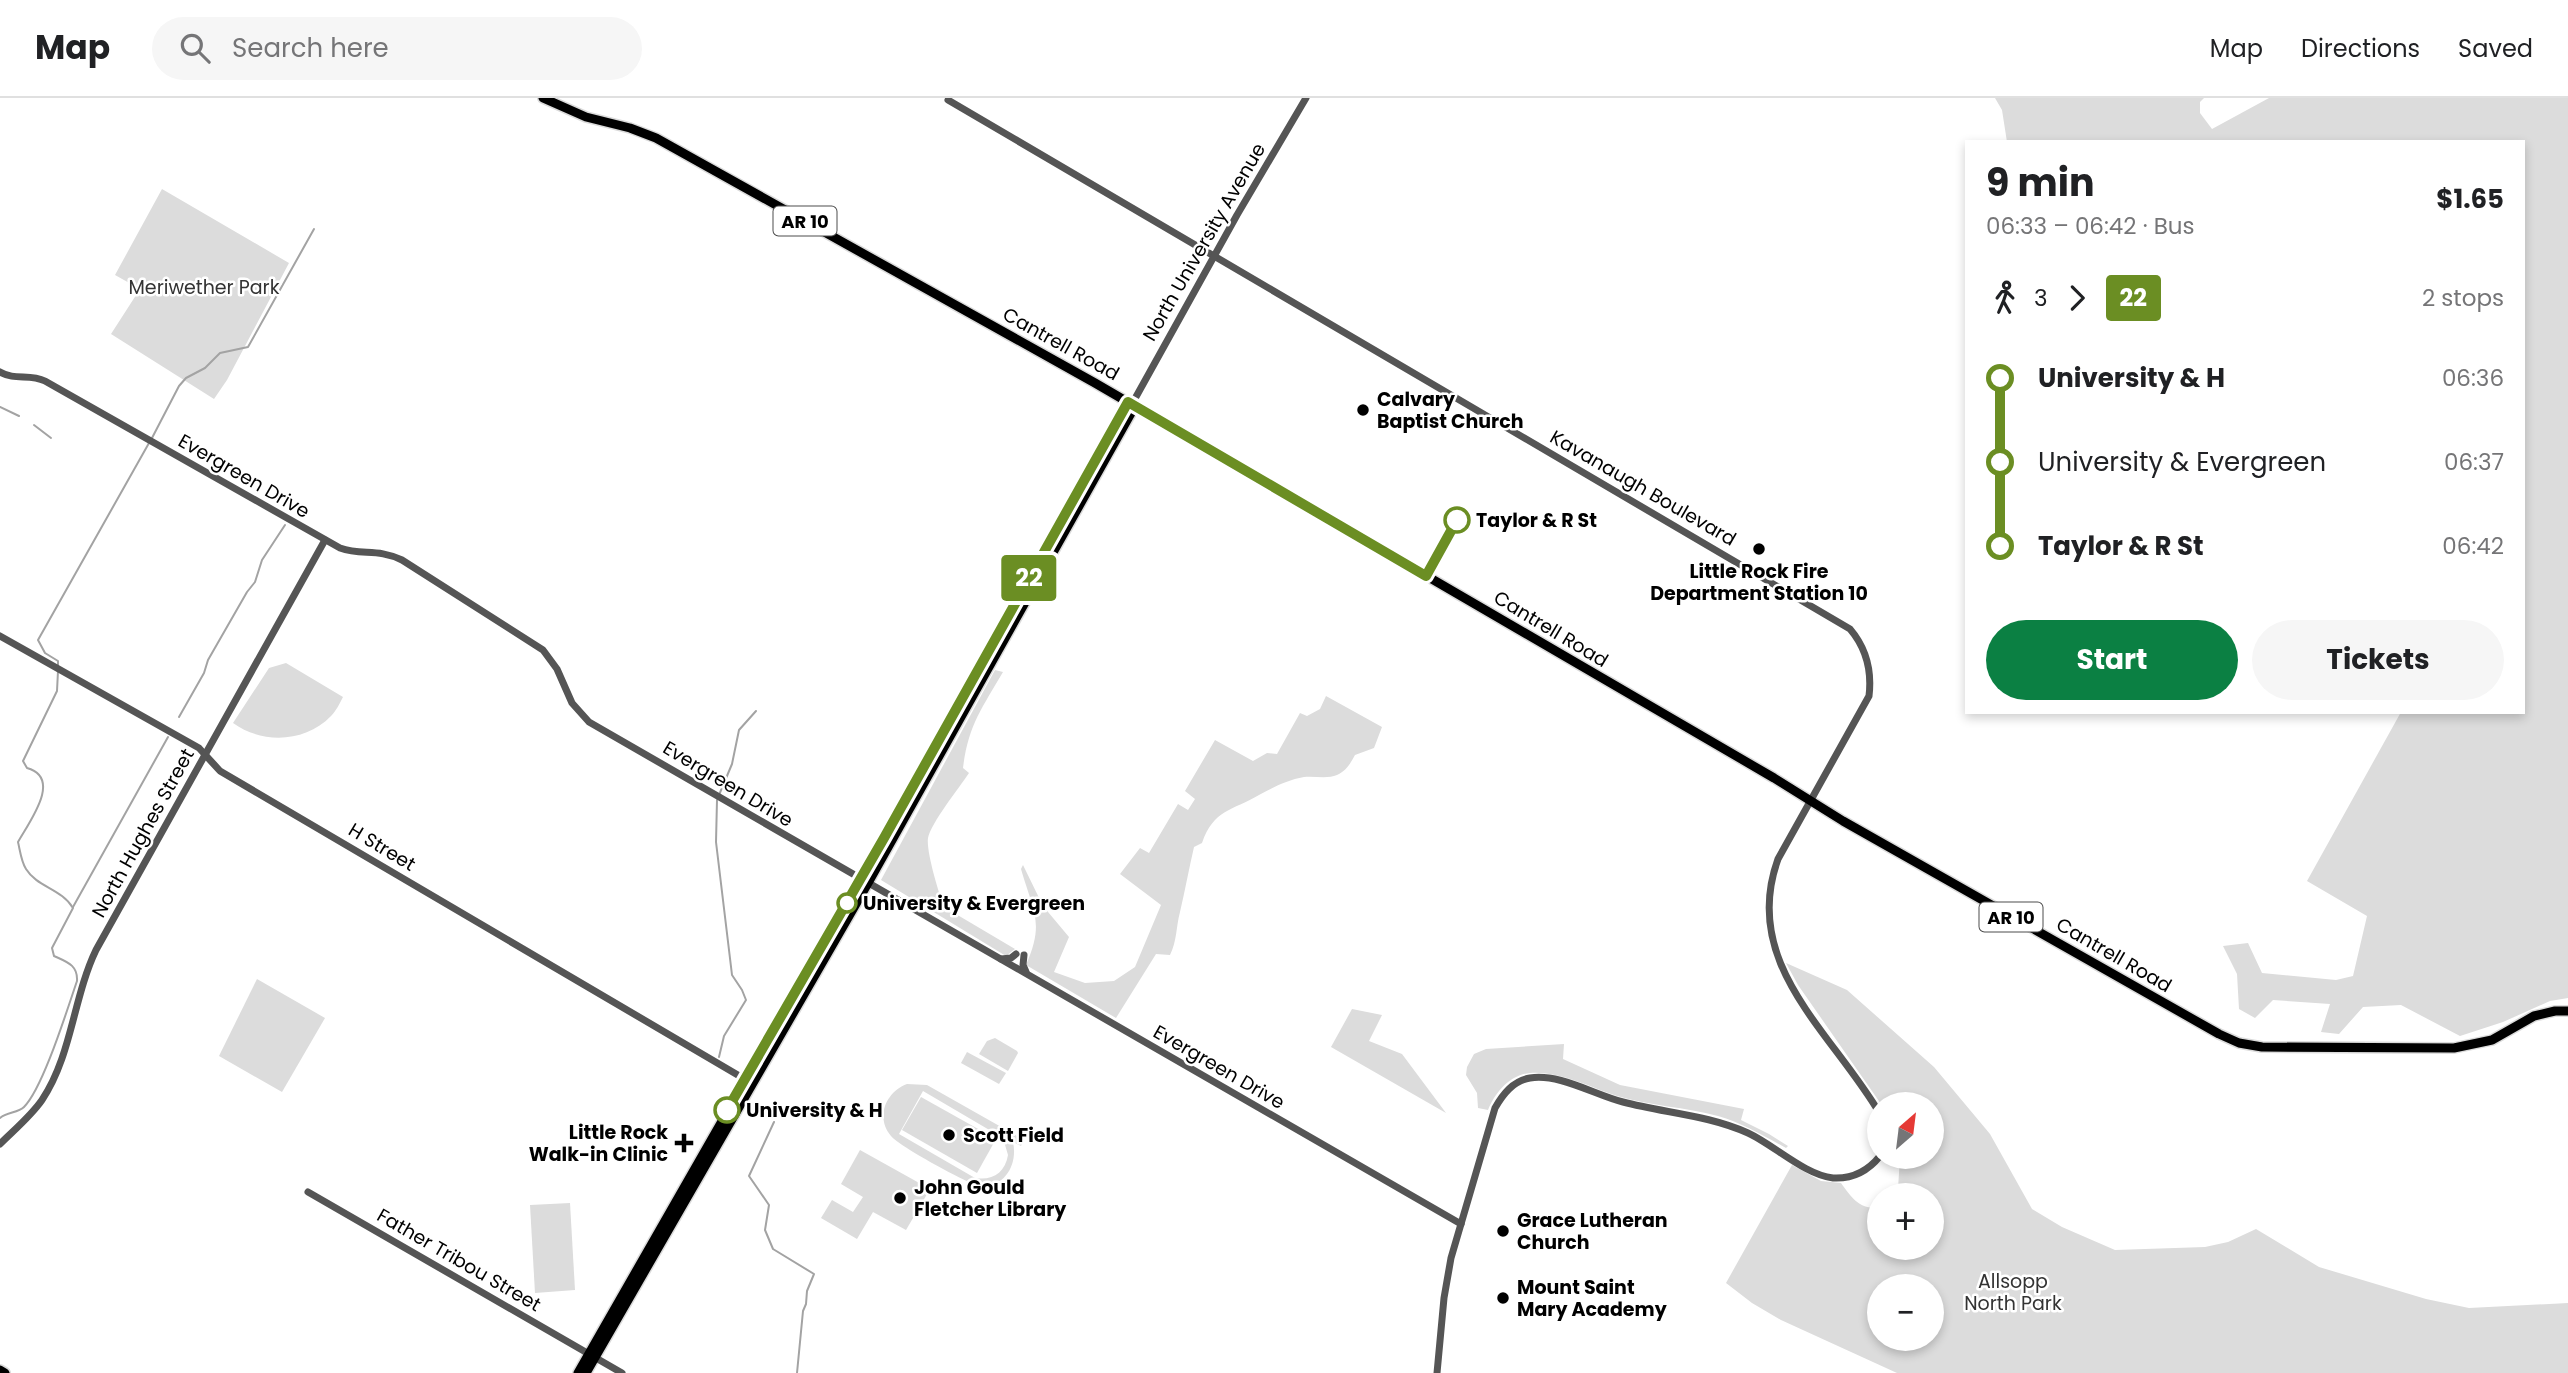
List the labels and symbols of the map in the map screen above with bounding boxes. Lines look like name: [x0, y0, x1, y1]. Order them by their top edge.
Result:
street label: North University Avenue: [1136, 138, 1272, 346]
road number: AR 10: [774, 207, 836, 236]
park label: Meriwether Park: [129, 274, 280, 301]
street label: Cantrell Road: [998, 301, 1124, 387]
place label: Calvary Baptist Church: [1377, 386, 1524, 435]
marker: Calvary Baptist Church: [1355, 402, 1371, 418]
street label: Kavanaugh Boulevard: [1545, 424, 1741, 552]
street label: Evergreen Drive: [173, 427, 315, 525]
marker: Taylor & R St: [1444, 507, 1470, 533]
place label: Taylor & R St: [1476, 507, 1597, 534]
marker: Little Rock Fire Department Station 10: [1751, 541, 1767, 557]
line badge: 22: [998, 555, 1060, 601]
place label: Little Rock Fire Department Station 10: [1650, 558, 1868, 607]
street label: Cantrell Road: [1489, 584, 1613, 674]
street label: Evergreen Drive: [658, 734, 798, 834]
street label: North Hughes Street: [85, 744, 201, 922]
street label: H Street: [343, 816, 421, 878]
place label: University & Evergreen: [863, 890, 1085, 917]
marker: University & Evergreen: [837, 893, 857, 913]
road number: AR 10: [1980, 902, 2042, 932]
street label: Cantrell Road: [2051, 911, 2177, 999]
street label: Evergreen Drive: [1148, 1018, 1290, 1116]
north arrow: [1867, 1092, 1944, 1169]
marker: University & H: [714, 1097, 740, 1123]
place label: University & H: [746, 1097, 883, 1124]
place label: Little Rock Walk-in Clinic: [529, 1119, 668, 1168]
place label: Scott Field: [963, 1122, 1064, 1149]
marker: Scott Field: [941, 1127, 957, 1143]
marker: Little Rock Walk-in Clinic: [674, 1133, 694, 1153]
place label: John Gould Fletcher Library: [914, 1174, 1067, 1223]
marker: John Gould Fletcher Library: [892, 1190, 908, 1206]
street label: Father Tribou Street: [372, 1202, 546, 1318]
place label: Grace Lutheran Church: [1517, 1207, 1668, 1256]
marker: Grace Lutheran Church: [1495, 1223, 1511, 1239]
park label: Allsopp North Park: [1964, 1268, 2062, 1317]
place label: Mount Saint Mary Academy: [1517, 1274, 1668, 1323]
marker: Mount Saint Mary Academy: [1495, 1290, 1511, 1306]

